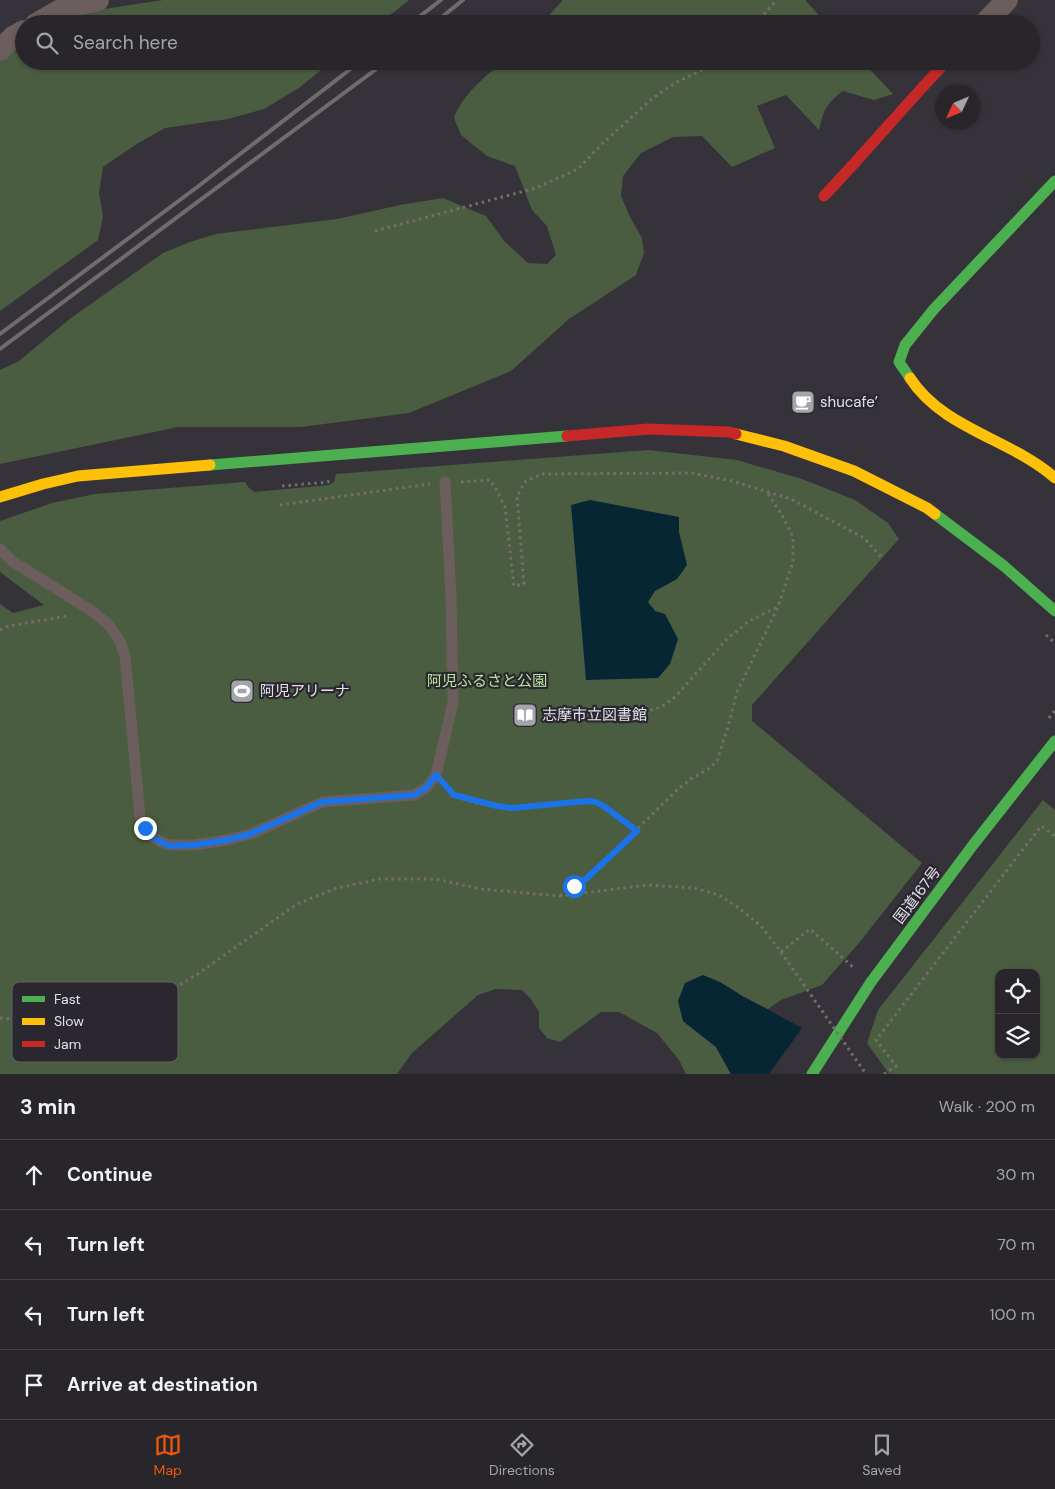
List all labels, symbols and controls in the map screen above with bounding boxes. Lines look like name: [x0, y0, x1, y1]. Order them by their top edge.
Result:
search box: [15, 15, 1040, 70]
icon: search: [33, 29, 61, 57]
text: Search here: [73, 30, 178, 55]
north arrow: [935, 85, 980, 130]
cafe icon: shucafe’: [790, 389, 816, 415]
place label: shucafe’: [820, 392, 878, 412]
park label: 阿児ふるさと公園: [427, 671, 547, 691]
sports icon: 阿児アリーナ: [229, 678, 255, 704]
place label: 阿児アリーナ: [260, 681, 350, 701]
library icon: 志摩市立図書館: [512, 702, 538, 728]
place label: 志摩市立図書館: [542, 705, 647, 725]
route end: [134, 817, 157, 840]
street label: 国道167号: [889, 862, 945, 928]
route start: [563, 875, 586, 898]
map controls: [995, 969, 1040, 1059]
button: locate: [995, 969, 1040, 1014]
legend: [12, 982, 178, 1062]
text: Fast: [54, 990, 81, 1008]
text: Slow: [54, 1012, 84, 1030]
button: layers: [995, 1014, 1040, 1059]
text: Jam: [54, 1035, 81, 1053]
text: 3 min: [20, 1093, 76, 1121]
text: Walk · 200 m: [939, 1096, 1035, 1117]
icon: ahead: [20, 1161, 48, 1189]
text: Continue: [67, 1162, 153, 1187]
text: 30 m: [996, 1164, 1035, 1185]
icon: left: [20, 1231, 48, 1259]
text: Turn left: [67, 1232, 145, 1257]
text: 70 m: [997, 1234, 1035, 1255]
icon: left: [20, 1301, 48, 1329]
text: Turn left: [67, 1302, 145, 1327]
text: 100 m: [990, 1304, 1035, 1325]
icon: arrive: [20, 1371, 48, 1399]
text: Arrive at destination: [67, 1372, 258, 1397]
tab: Map: [154, 1431, 182, 1479]
tab: Directions: [489, 1431, 555, 1479]
tab: Saved: [862, 1431, 901, 1479]

